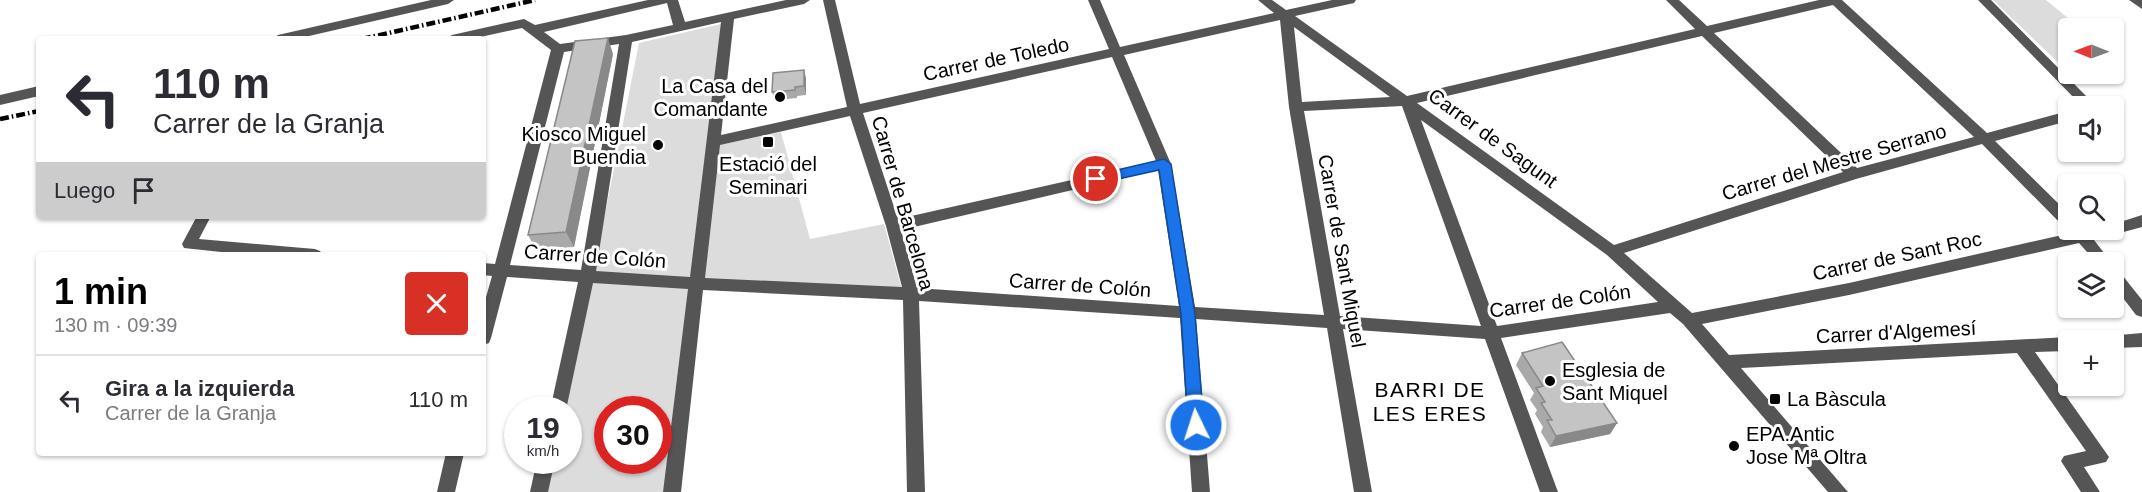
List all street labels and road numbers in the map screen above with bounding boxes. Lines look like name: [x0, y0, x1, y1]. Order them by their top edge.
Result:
street label: Carrer de Toledo: [921, 33, 1071, 85]
street label: Carrer de Sagunt: [1424, 84, 1562, 192]
street label: Carrer de Barcelona: [868, 113, 939, 293]
street label: Carrer del Mestre Serrano: [1719, 119, 1949, 205]
street label: Carrer de Sant Miquel: [1314, 153, 1370, 349]
street label: Carrer de Sant Roc: [1810, 227, 1984, 285]
street label: Carrer de Colón: [523, 240, 667, 272]
street label: Carrer de Colón: [1008, 269, 1152, 301]
street label: Carrer de Colón: [1488, 280, 1632, 322]
street label: Carrer d'Algemesí: [1815, 317, 1977, 347]

